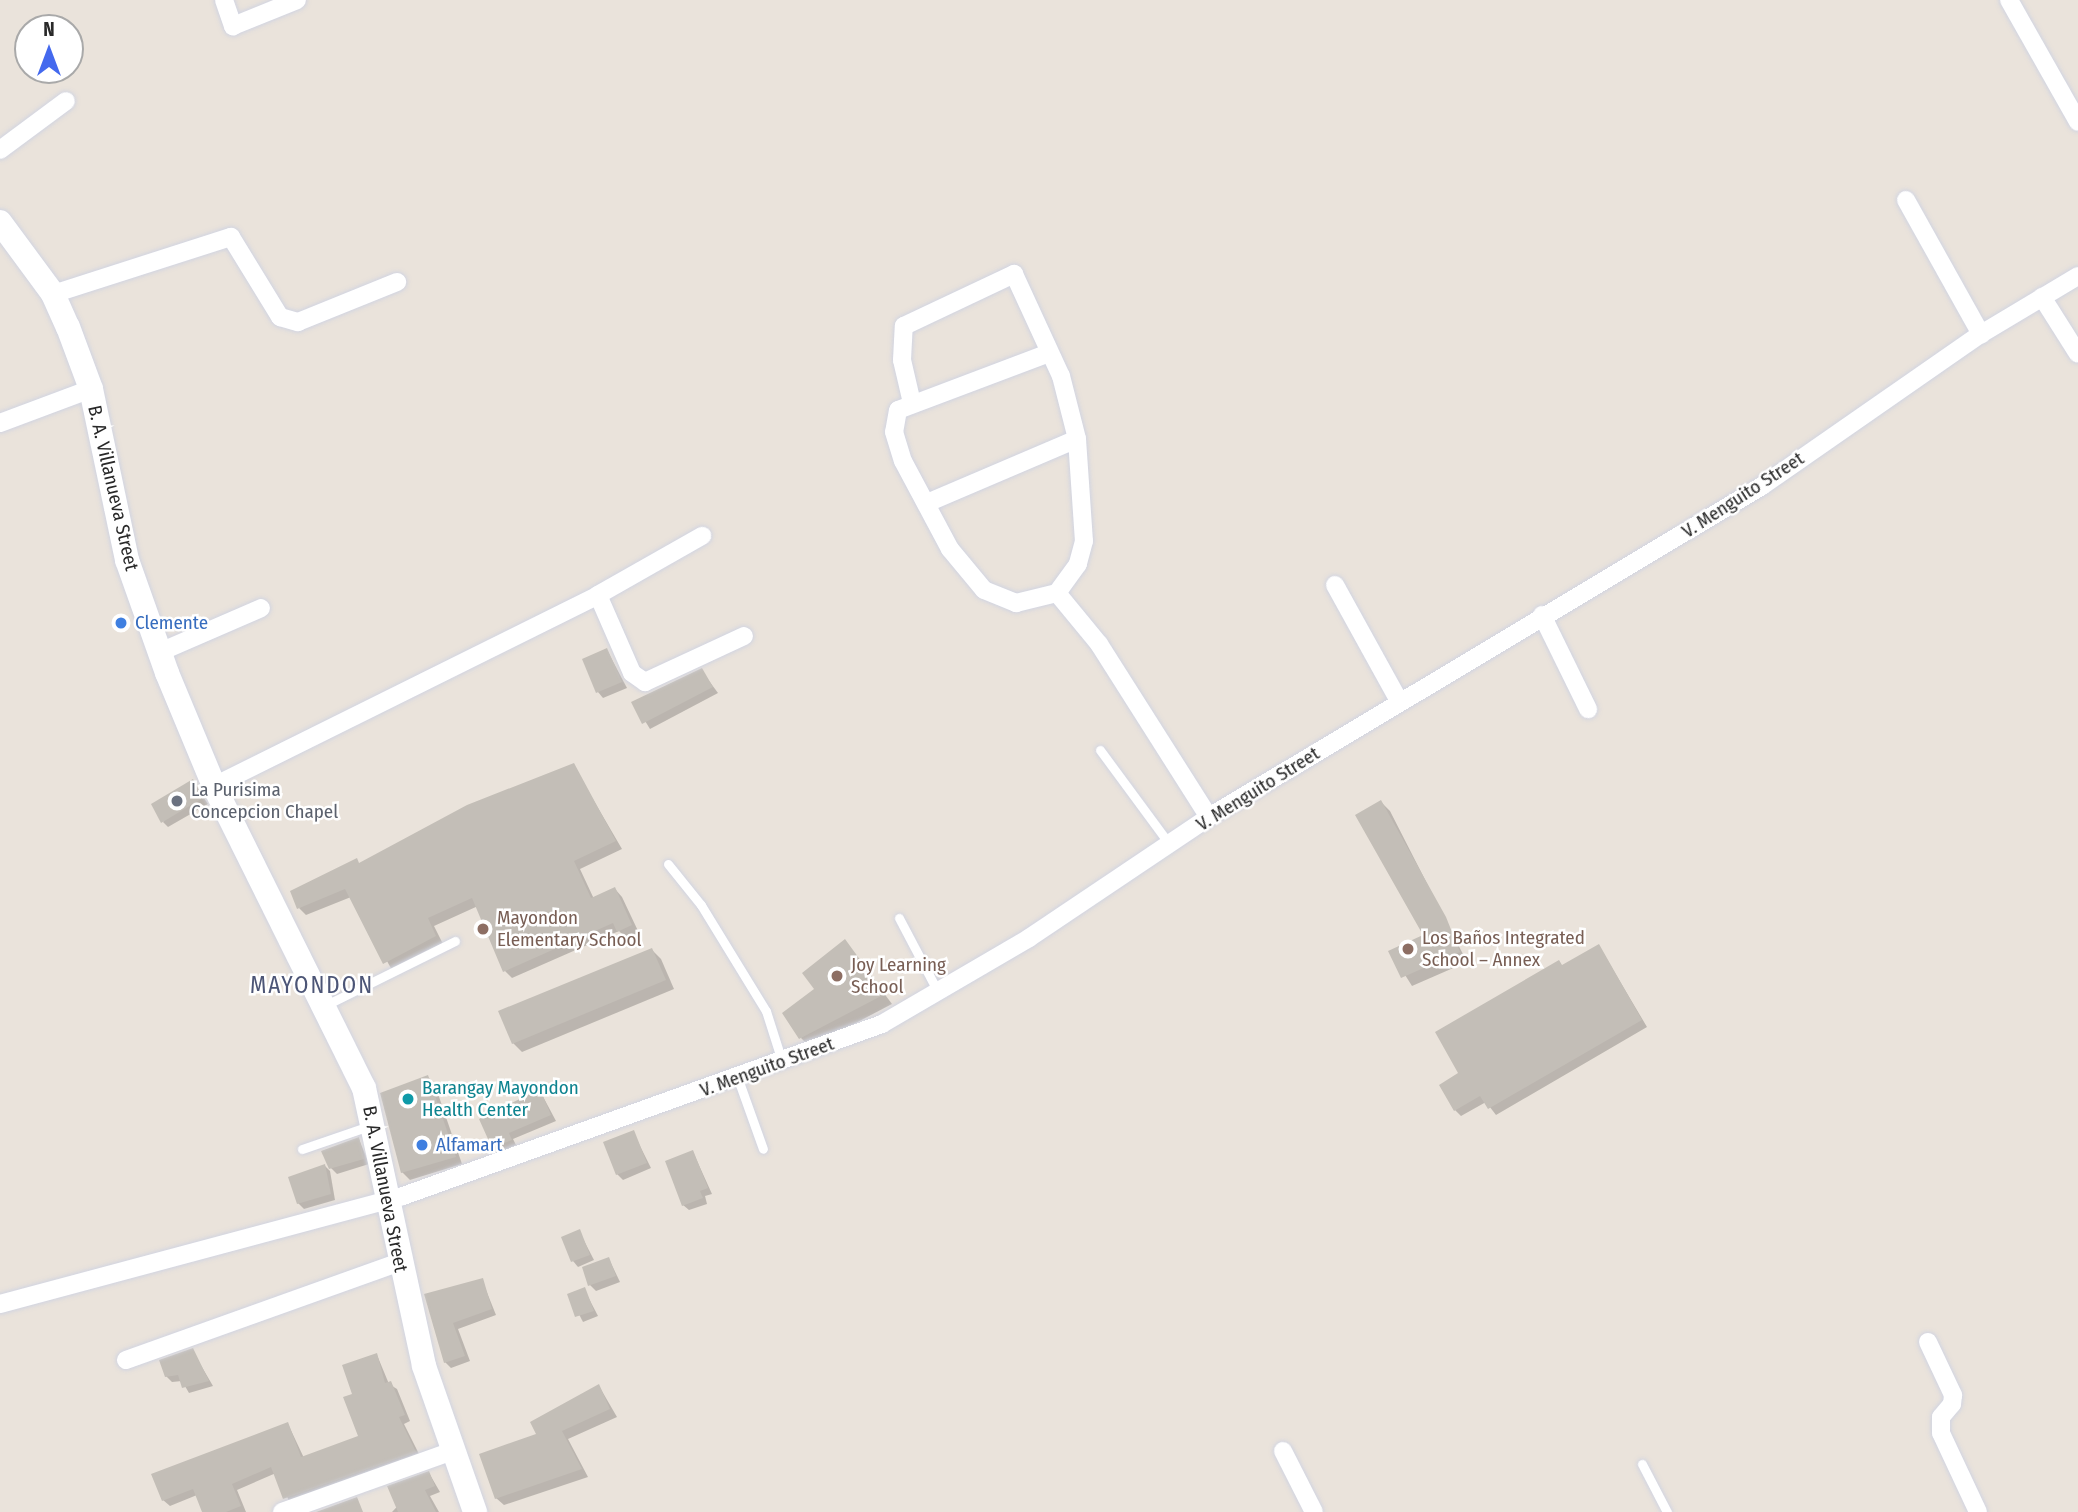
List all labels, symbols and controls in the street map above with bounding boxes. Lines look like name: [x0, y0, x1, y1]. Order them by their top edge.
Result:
north arrow: [14, 14, 84, 84]
text: N: [43, 18, 55, 41]
street label: B. A. Villanueva Street: [83, 403, 143, 573]
street label: V. Menguito Street: [1678, 447, 1808, 543]
place label: Clemente: [135, 612, 208, 634]
marker: Clemente: [113, 615, 129, 631]
street label: V. Menguito Street: [1192, 742, 1324, 836]
place label: La Purisima Concepcion Chapel: [191, 779, 338, 823]
marker: La Purisima Concepcion Chapel: [169, 793, 185, 809]
place label: Mayondon Elementary School: [497, 907, 642, 951]
marker: Mayondon Elementary School: [475, 921, 491, 937]
place label: Los Baños Integrated School – Annex: [1422, 927, 1585, 971]
marker: Los Baños Integrated School – Annex: [1400, 941, 1416, 957]
place label: Joy Learning School: [851, 954, 946, 998]
marker: Joy Learning School: [829, 968, 845, 984]
district label: MAYONDON: [251, 971, 373, 999]
street label: V. Menguito Street: [697, 1032, 837, 1102]
place label: Barangay Mayondon Health Center: [422, 1077, 579, 1121]
marker: Barangay Mayondon Health Center: [400, 1091, 416, 1107]
street label: B. A. Villanueva Street: [358, 1104, 412, 1274]
place label: Alfamart: [436, 1134, 502, 1156]
marker: Alfamart: [414, 1137, 430, 1153]

